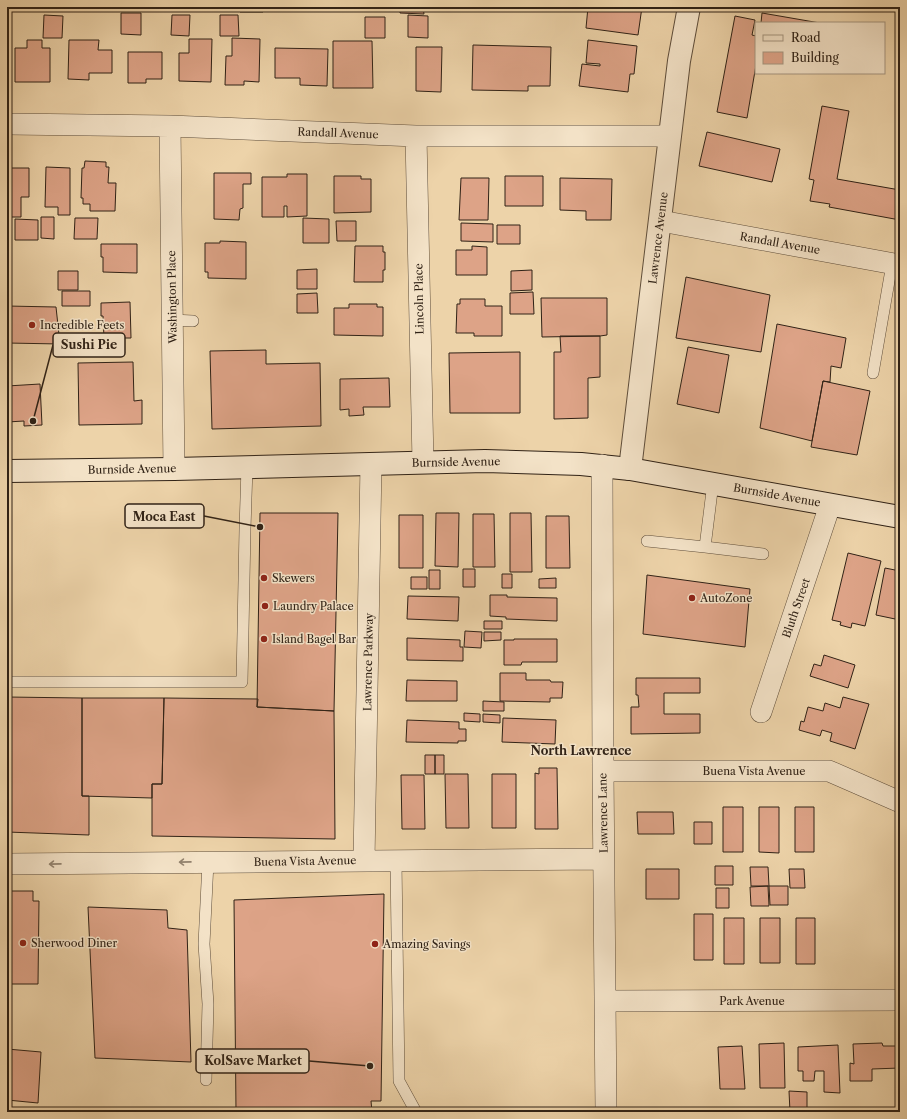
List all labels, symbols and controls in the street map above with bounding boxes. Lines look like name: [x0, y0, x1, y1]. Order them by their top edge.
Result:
legend: [755, 22, 885, 74]
text: Road: [791, 30, 821, 45]
text: Building: [791, 50, 839, 65]
street label: Randall Avenue: [297, 125, 379, 141]
street label: Lawrence Avenue: [645, 191, 671, 285]
street label: Randall Avenue: [739, 229, 821, 257]
street label: Washington Place: [164, 250, 180, 345]
street label: Lincoln Place: [411, 263, 427, 335]
place label: Incredible Feets: [40, 318, 124, 332]
marker: Incredible Feets: [27, 320, 37, 330]
callout: Sushi Pie: [53, 333, 125, 357]
text: Sushi Pie: [61, 337, 117, 352]
street label: Burnside Avenue: [412, 454, 500, 470]
street label: Burnside Avenue: [88, 461, 176, 477]
street label: Burnside Avenue: [732, 480, 822, 510]
callout: Moca East: [125, 504, 204, 528]
text: Moca East: [133, 509, 195, 524]
place label: Skewers: [272, 571, 315, 585]
marker: Skewers: [259, 573, 269, 583]
street label: Bluth Street: [779, 576, 813, 640]
place label: AutoZone: [699, 591, 752, 605]
marker: AutoZone: [687, 593, 697, 603]
place label: Laundry Palace: [273, 599, 354, 613]
marker: Laundry Palace: [260, 601, 270, 611]
street label: Lawrence Parkway: [360, 612, 376, 711]
place label: Island Bagel Bar: [272, 632, 357, 646]
marker: Island Bagel Bar: [259, 634, 269, 644]
district label: North Lawrence: [531, 743, 631, 758]
street label: Buena Vista Avenue: [703, 764, 805, 778]
street label: Lawrence Lane: [595, 773, 611, 853]
street label: Buena Vista Avenue: [253, 853, 357, 869]
one-way arrow: [179, 858, 192, 866]
one-way arrow: [49, 860, 62, 868]
place label: Sherwood Diner: [31, 936, 118, 950]
place label: Amazing Savings: [382, 937, 471, 951]
marker: Sherwood Diner: [18, 938, 28, 948]
marker: Amazing Savings: [370, 939, 380, 949]
street label: Park Avenue: [719, 994, 785, 1008]
callout: KolSave Market: [196, 1049, 309, 1073]
text: KolSave Market: [204, 1053, 302, 1068]

